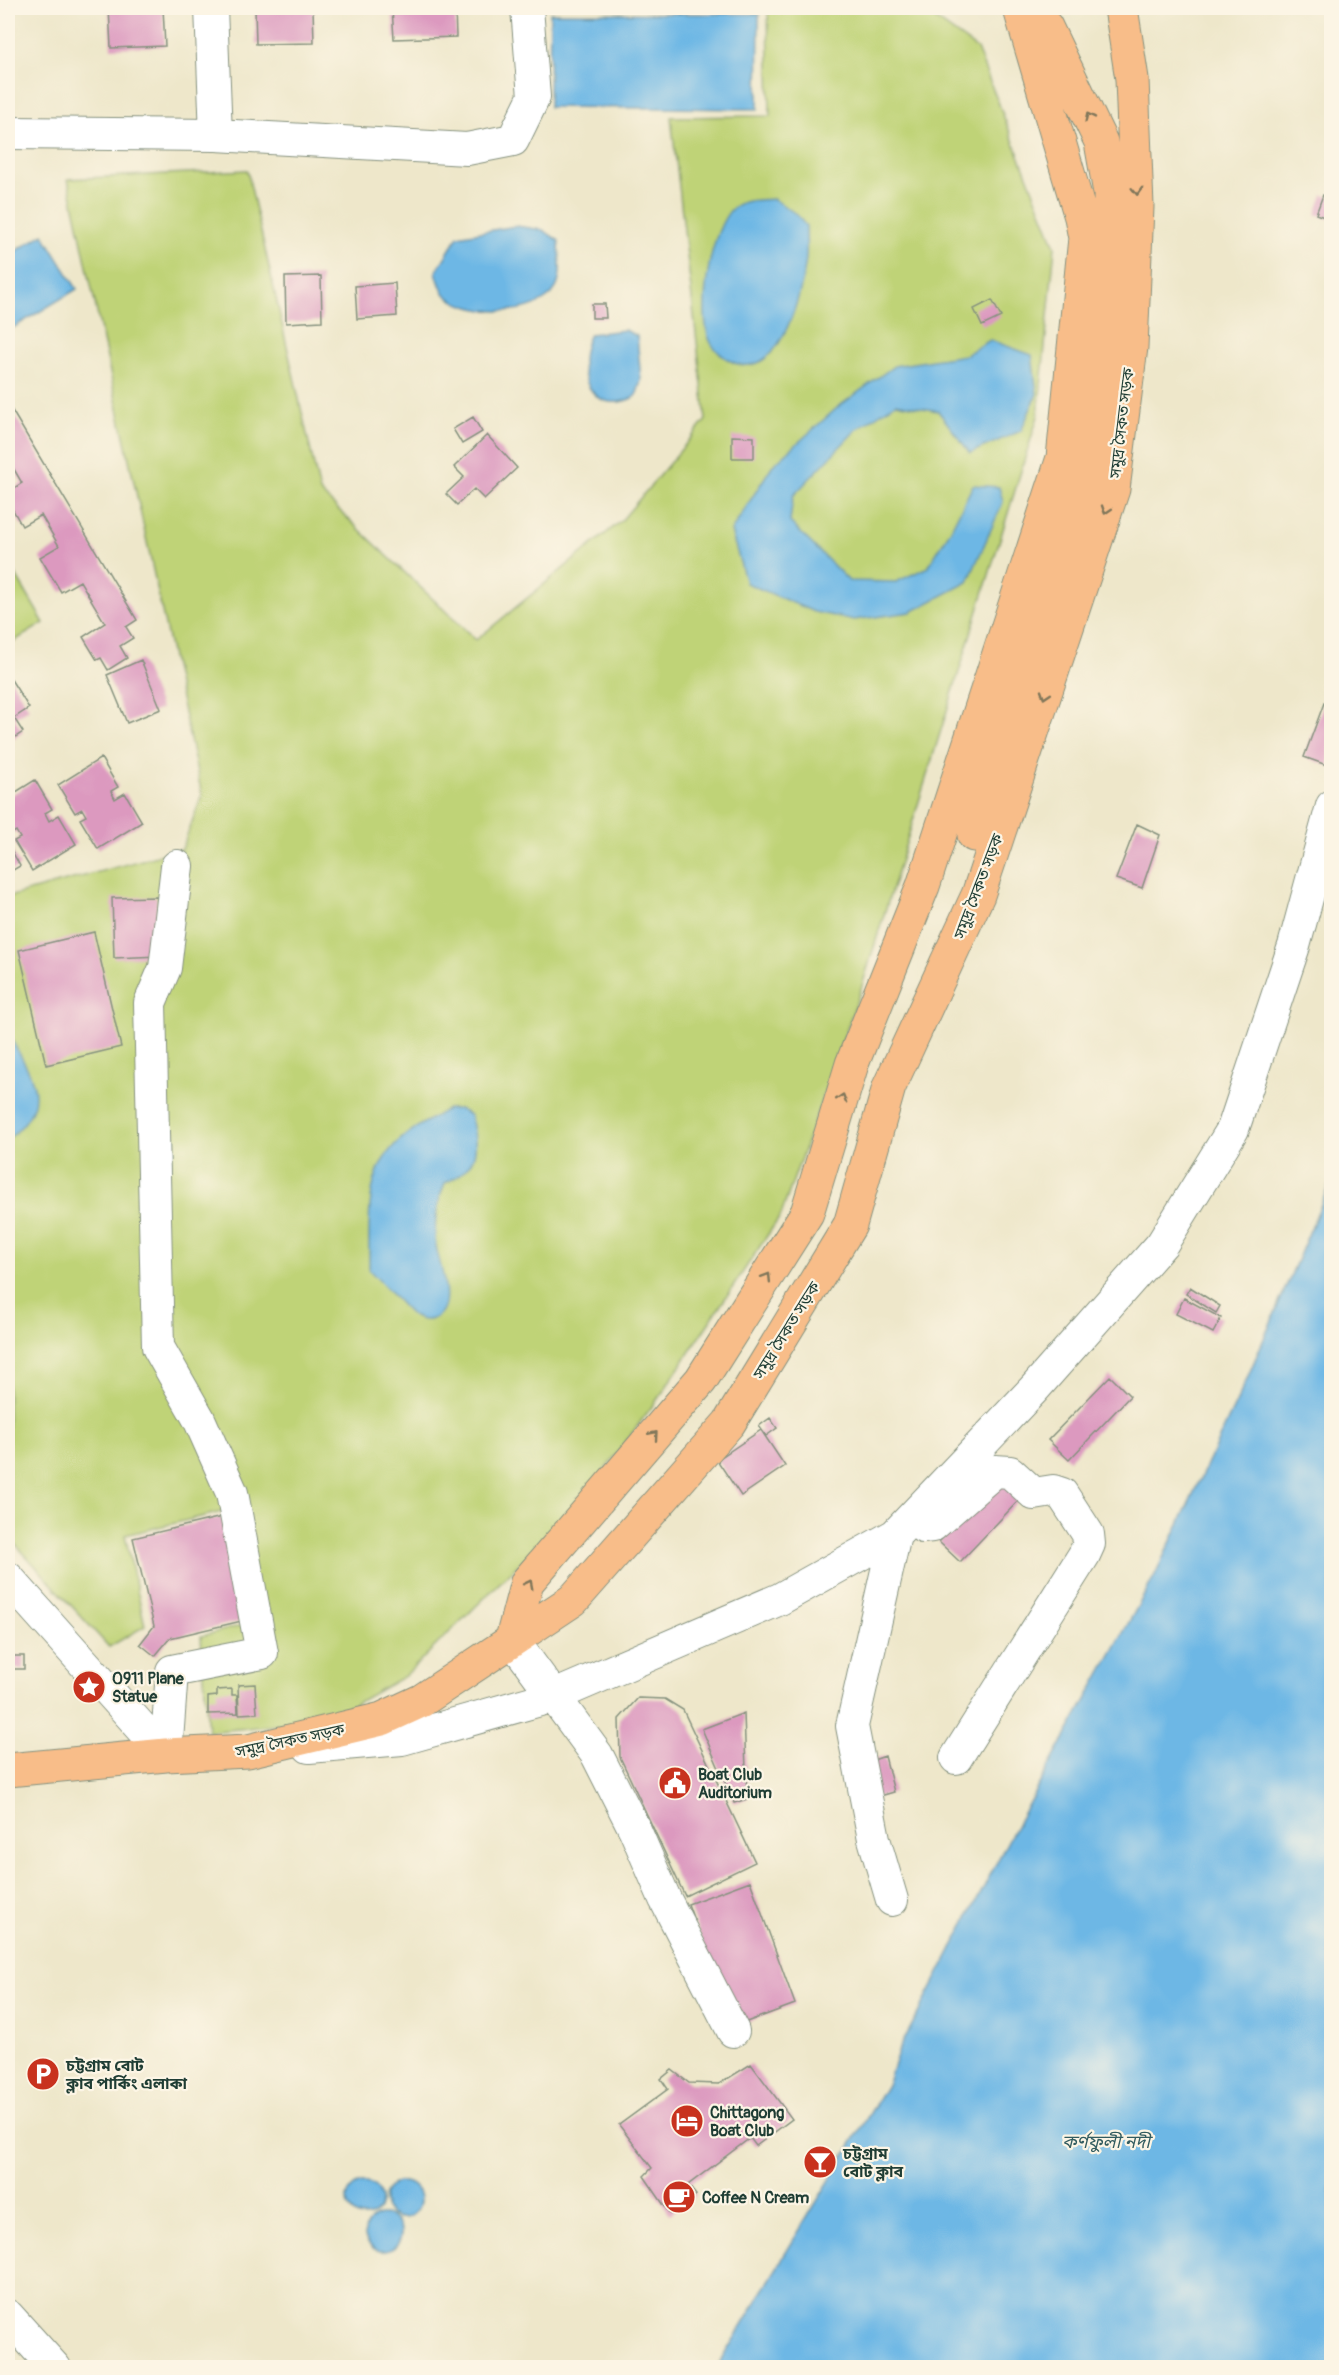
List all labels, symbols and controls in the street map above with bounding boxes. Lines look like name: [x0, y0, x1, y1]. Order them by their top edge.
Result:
one-way arrow: [1085, 113, 1096, 124]
one-way arrow: [1130, 187, 1143, 196]
street label: সমুদ্র সৈকত সড়ক: [1105, 366, 1139, 480]
one-way arrow: [1101, 504, 1114, 515]
one-way arrow: [1039, 689, 1052, 700]
street label: সমুদ্র সৈকত সড়ক: [949, 830, 1009, 943]
one-way arrow: [835, 1093, 847, 1104]
one-way arrow: [760, 1272, 771, 1283]
street label: সমুদ্র সৈকত সড়ক: [748, 1277, 825, 1384]
one-way arrow: [647, 1431, 658, 1442]
one-way arrow: [521, 1579, 533, 1590]
place icon: 0911 Plane Statue: [71, 1669, 107, 1705]
place label: 0911 Plane Statue: [112, 1669, 185, 1707]
street label: সমুদ্র সৈকত সড়ক: [233, 1719, 348, 1762]
public building icon: Boat Club Auditorium: [657, 1765, 693, 1801]
place label: Boat Club Auditorium: [698, 1765, 772, 1803]
parking icon: চট্টগ্রাম বোট ক্লাব পার্কিং এলাকা: [25, 2056, 61, 2092]
place label: চট্টগ্রাম বোট ক্লাব পার্কিং এলাকা: [65, 2056, 188, 2094]
hotel icon: Chittagong Boat Club: [669, 2103, 705, 2139]
place label: Chittagong Boat Club: [710, 2103, 784, 2141]
water label: কর্ণফুলী নদী: [1062, 2131, 1153, 2154]
bar icon: চট্টগ্রাম বোট ক্লাব: [802, 2144, 838, 2180]
place label: চট্টগ্রাম বোট ক্লাব: [842, 2144, 903, 2182]
cafe icon: Coffee N Cream: [661, 2179, 697, 2215]
place label: Coffee N Cream: [702, 2188, 809, 2208]

